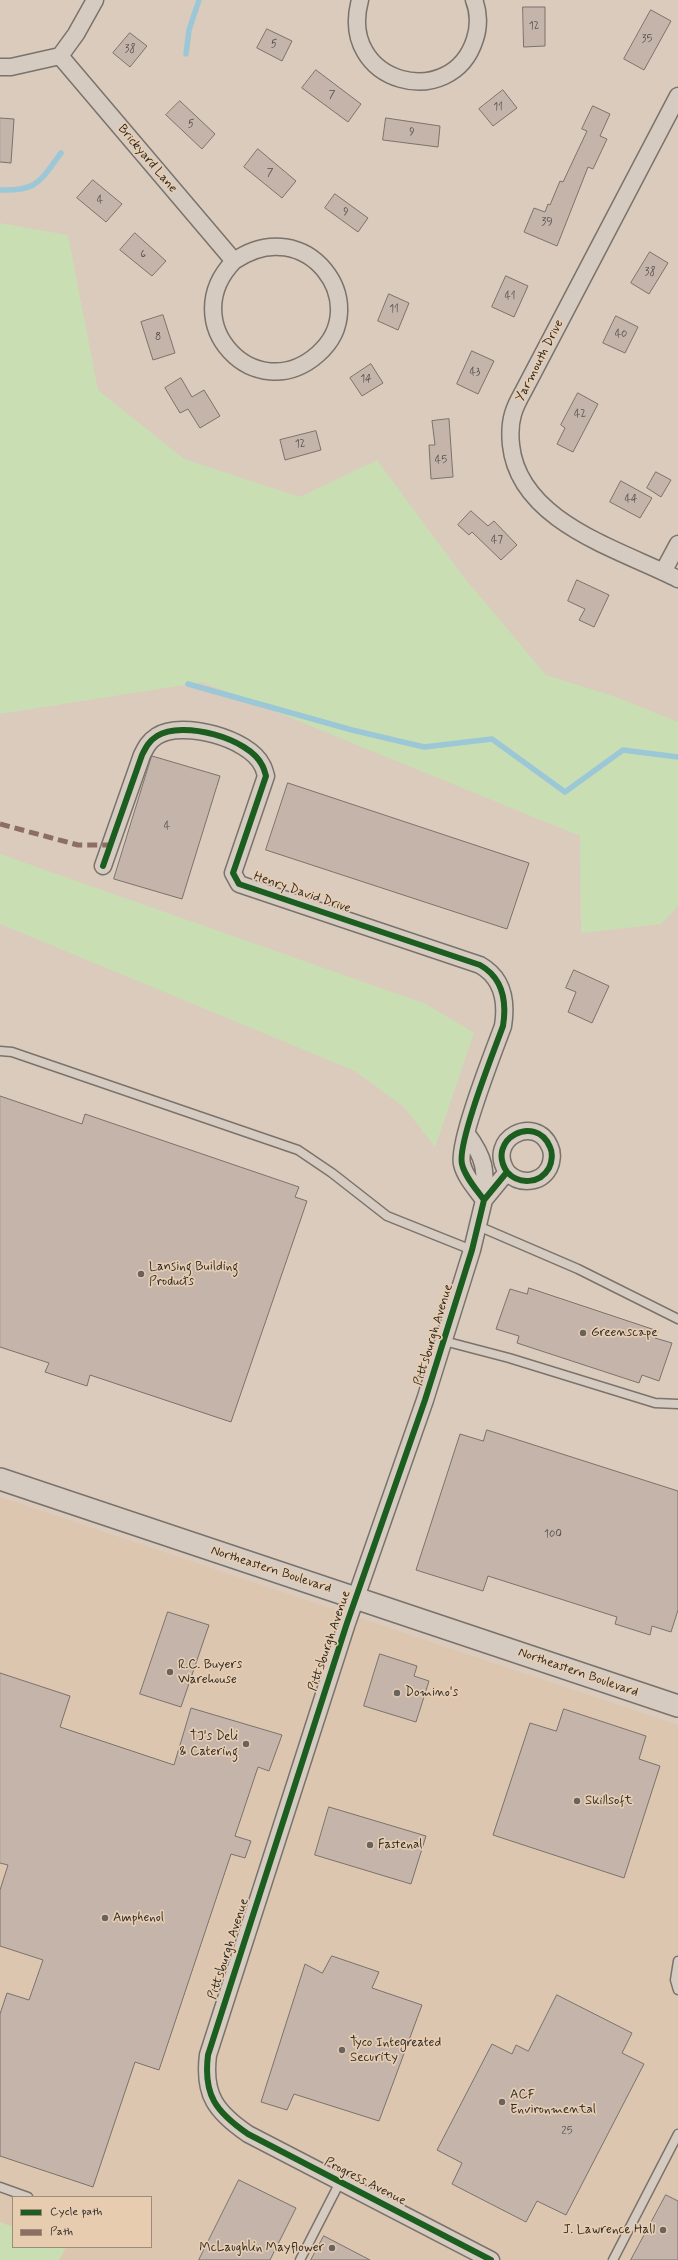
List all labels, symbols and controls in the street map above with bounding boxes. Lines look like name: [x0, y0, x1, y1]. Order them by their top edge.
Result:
house number: 12: [529, 20, 539, 34]
house number: 35: [642, 33, 652, 47]
house number: 5: [271, 38, 277, 52]
house number: 38: [125, 43, 135, 57]
house number: 7: [329, 89, 335, 103]
house number: 11: [493, 101, 503, 115]
house number: 5: [188, 118, 194, 132]
street label: Brickyard Lane: [114, 122, 180, 196]
house number: 9: [409, 126, 415, 140]
house number: 7: [267, 167, 273, 181]
house number: 4: [97, 194, 103, 208]
house number: 9: [343, 206, 349, 220]
house number: 39: [541, 216, 553, 230]
house number: 6: [140, 248, 146, 262]
house number: 38: [645, 266, 655, 280]
house number: 41: [504, 290, 516, 304]
house number: 11: [389, 303, 399, 317]
street label: Yarmouth Drive: [513, 317, 567, 405]
house number: 40: [615, 328, 627, 342]
house number: 8: [155, 331, 161, 345]
house number: 43: [469, 366, 481, 380]
house number: 14: [360, 373, 372, 387]
house number: 42: [574, 408, 586, 422]
house number: 12: [295, 438, 305, 452]
house number: 45: [435, 454, 447, 468]
house number: 44: [624, 493, 638, 507]
house number: 47: [491, 534, 503, 548]
house number: 4: [164, 820, 170, 834]
street label: Henry David Drive: [251, 869, 353, 917]
place label: Lansing Building Products: [149, 1259, 238, 1290]
marker: Lansing Building Products: [136, 1269, 146, 1279]
street label: Pittsburgh Avenue: [411, 1282, 457, 1388]
place label: Greenscape: [591, 1325, 658, 1341]
marker: Greenscape: [578, 1328, 588, 1338]
house number: 100: [544, 1528, 562, 1542]
street label: Northeastern Boulevard: [209, 1543, 333, 1597]
street label: Pittsburgh Avenue: [305, 1588, 355, 1694]
street label: Northeastern Boulevard: [516, 1645, 640, 1701]
place label: R.C. Buyers Warehouse: [178, 1657, 242, 1688]
marker: R.C. Buyers Warehouse: [165, 1667, 175, 1677]
place label: Domino's: [405, 1685, 458, 1701]
marker: Domino's: [392, 1688, 402, 1698]
place label: TJ's Deli & Catering: [179, 1729, 238, 1760]
marker: TJ's Deli & Catering: [241, 1739, 251, 1749]
place label: Skillsoft: [585, 1793, 632, 1809]
marker: Skillsoft: [572, 1796, 582, 1806]
place label: Fastenal: [378, 1837, 423, 1853]
marker: Fastenal: [365, 1840, 375, 1850]
street label: Pittsburgh Avenue: [205, 1896, 253, 2002]
place label: Amphenol: [113, 1910, 164, 1926]
marker: Amphenol: [100, 1913, 110, 1923]
place label: Tyco Integreated Security: [350, 2035, 441, 2066]
marker: Tyco Integreated Security: [337, 2045, 347, 2055]
place label: ACF Environmental: [510, 2087, 596, 2118]
marker: ACF Environmental: [497, 2097, 507, 2107]
house number: 25: [561, 2125, 573, 2139]
street label: Progress Avenue: [321, 2155, 409, 2209]
legend: [12, 2196, 152, 2248]
text: Cycle path: [50, 2204, 102, 2220]
place label: J. Lawrence Hall: [563, 2222, 655, 2238]
text: Path: [50, 2224, 73, 2240]
marker: J. Lawrence Hall: [658, 2225, 668, 2235]
place label: McLaughlin Mayflower: [199, 2240, 324, 2256]
marker: McLaughlin Mayflower: [327, 2243, 337, 2253]

